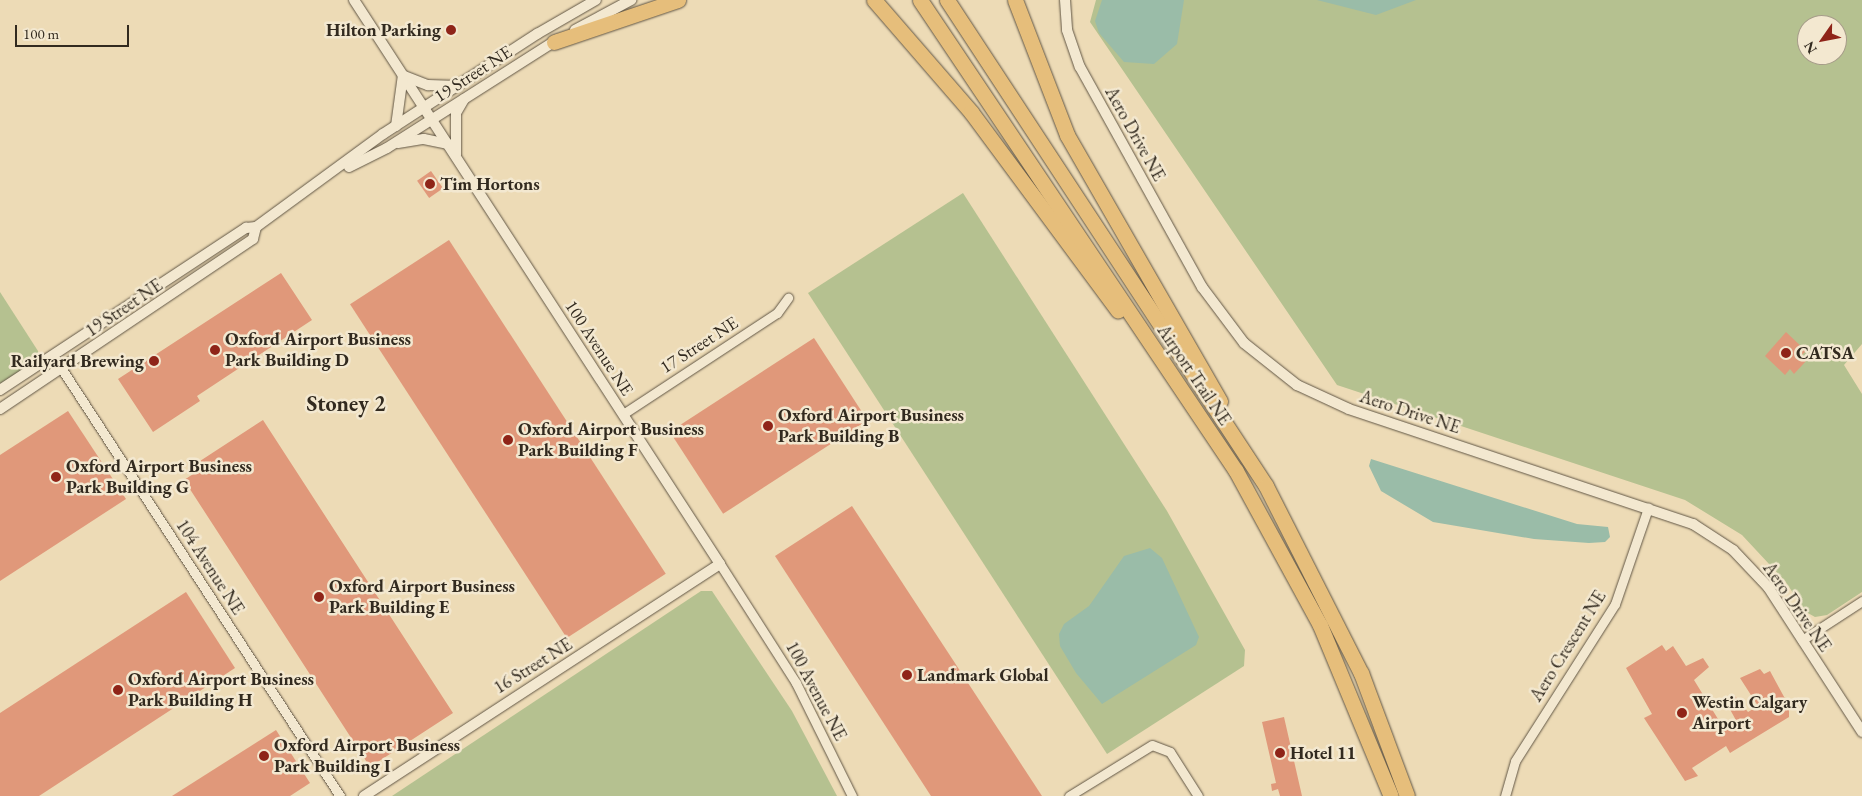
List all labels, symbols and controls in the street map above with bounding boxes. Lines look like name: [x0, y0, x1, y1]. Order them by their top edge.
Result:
scale bar: [18, 15, 131, 47]
north arrow: [1797, 15, 1847, 65]
place label: Hilton Parking: [326, 19, 441, 41]
text: 100 m: [23, 24, 59, 43]
marker: Hilton Parking: [445, 24, 457, 36]
text: N: [1800, 38, 1821, 57]
street label: 19 Street NE: [430, 41, 516, 107]
street label: Aero Drive NE: [1100, 83, 1170, 185]
place label: Tim Hortons: [440, 173, 540, 195]
marker: Tim Hortons: [424, 178, 436, 190]
street label: 19 Street NE: [81, 274, 167, 342]
street label: 100 Avenue NE: [560, 296, 638, 400]
street label: 17 Street NE: [656, 312, 742, 378]
street label: Airport Trail NE: [1152, 321, 1236, 429]
place label: Oxford Airport Business Park Building D: [225, 329, 411, 372]
place label: CATSA: [1796, 342, 1854, 364]
marker: Oxford Airport Business Park Building D: [209, 344, 221, 356]
marker: CATSA: [1780, 347, 1792, 359]
place label: Railyard Brewing: [11, 350, 144, 372]
marker: Railyard Brewing: [148, 355, 160, 367]
street label: Aero Drive NE: [1357, 386, 1463, 438]
district label: Stoney 2: [306, 391, 386, 417]
place label: Oxford Airport Business Park Building B: [778, 405, 964, 448]
place label: Oxford Airport Business Park Building F: [518, 419, 704, 462]
marker: Oxford Airport Business Park Building B: [762, 420, 774, 432]
marker: Oxford Airport Business Park Building F: [502, 434, 514, 446]
place label: Oxford Airport Business Park Building G: [66, 456, 252, 498]
marker: Oxford Airport Business Park Building G: [50, 471, 62, 483]
street label: 104 Avenue NE: [171, 515, 249, 619]
street label: Aero Drive NE: [1758, 558, 1836, 656]
place label: Oxford Airport Business Park Building E: [329, 576, 515, 618]
street label: Aero Crescent NE: [1525, 587, 1611, 705]
marker: Oxford Airport Business Park Building E: [313, 591, 325, 603]
street label: 16 Street NE: [490, 633, 576, 699]
street label: 100 Avenue NE: [781, 638, 851, 744]
place label: Landmark Global: [917, 664, 1049, 686]
place label: Oxford Airport Business Park Building H: [128, 669, 314, 712]
marker: Landmark Global: [901, 669, 913, 681]
marker: Oxford Airport Business Park Building H: [112, 684, 124, 696]
place label: Westin Calgary Airport: [1692, 692, 1807, 734]
marker: Westin Calgary Airport: [1676, 707, 1688, 719]
place label: Oxford Airport Business Park Building I: [274, 735, 460, 778]
place label: Hotel 11: [1290, 742, 1356, 764]
marker: Hotel 11: [1274, 747, 1286, 759]
marker: Oxford Airport Business Park Building I: [258, 750, 270, 762]

